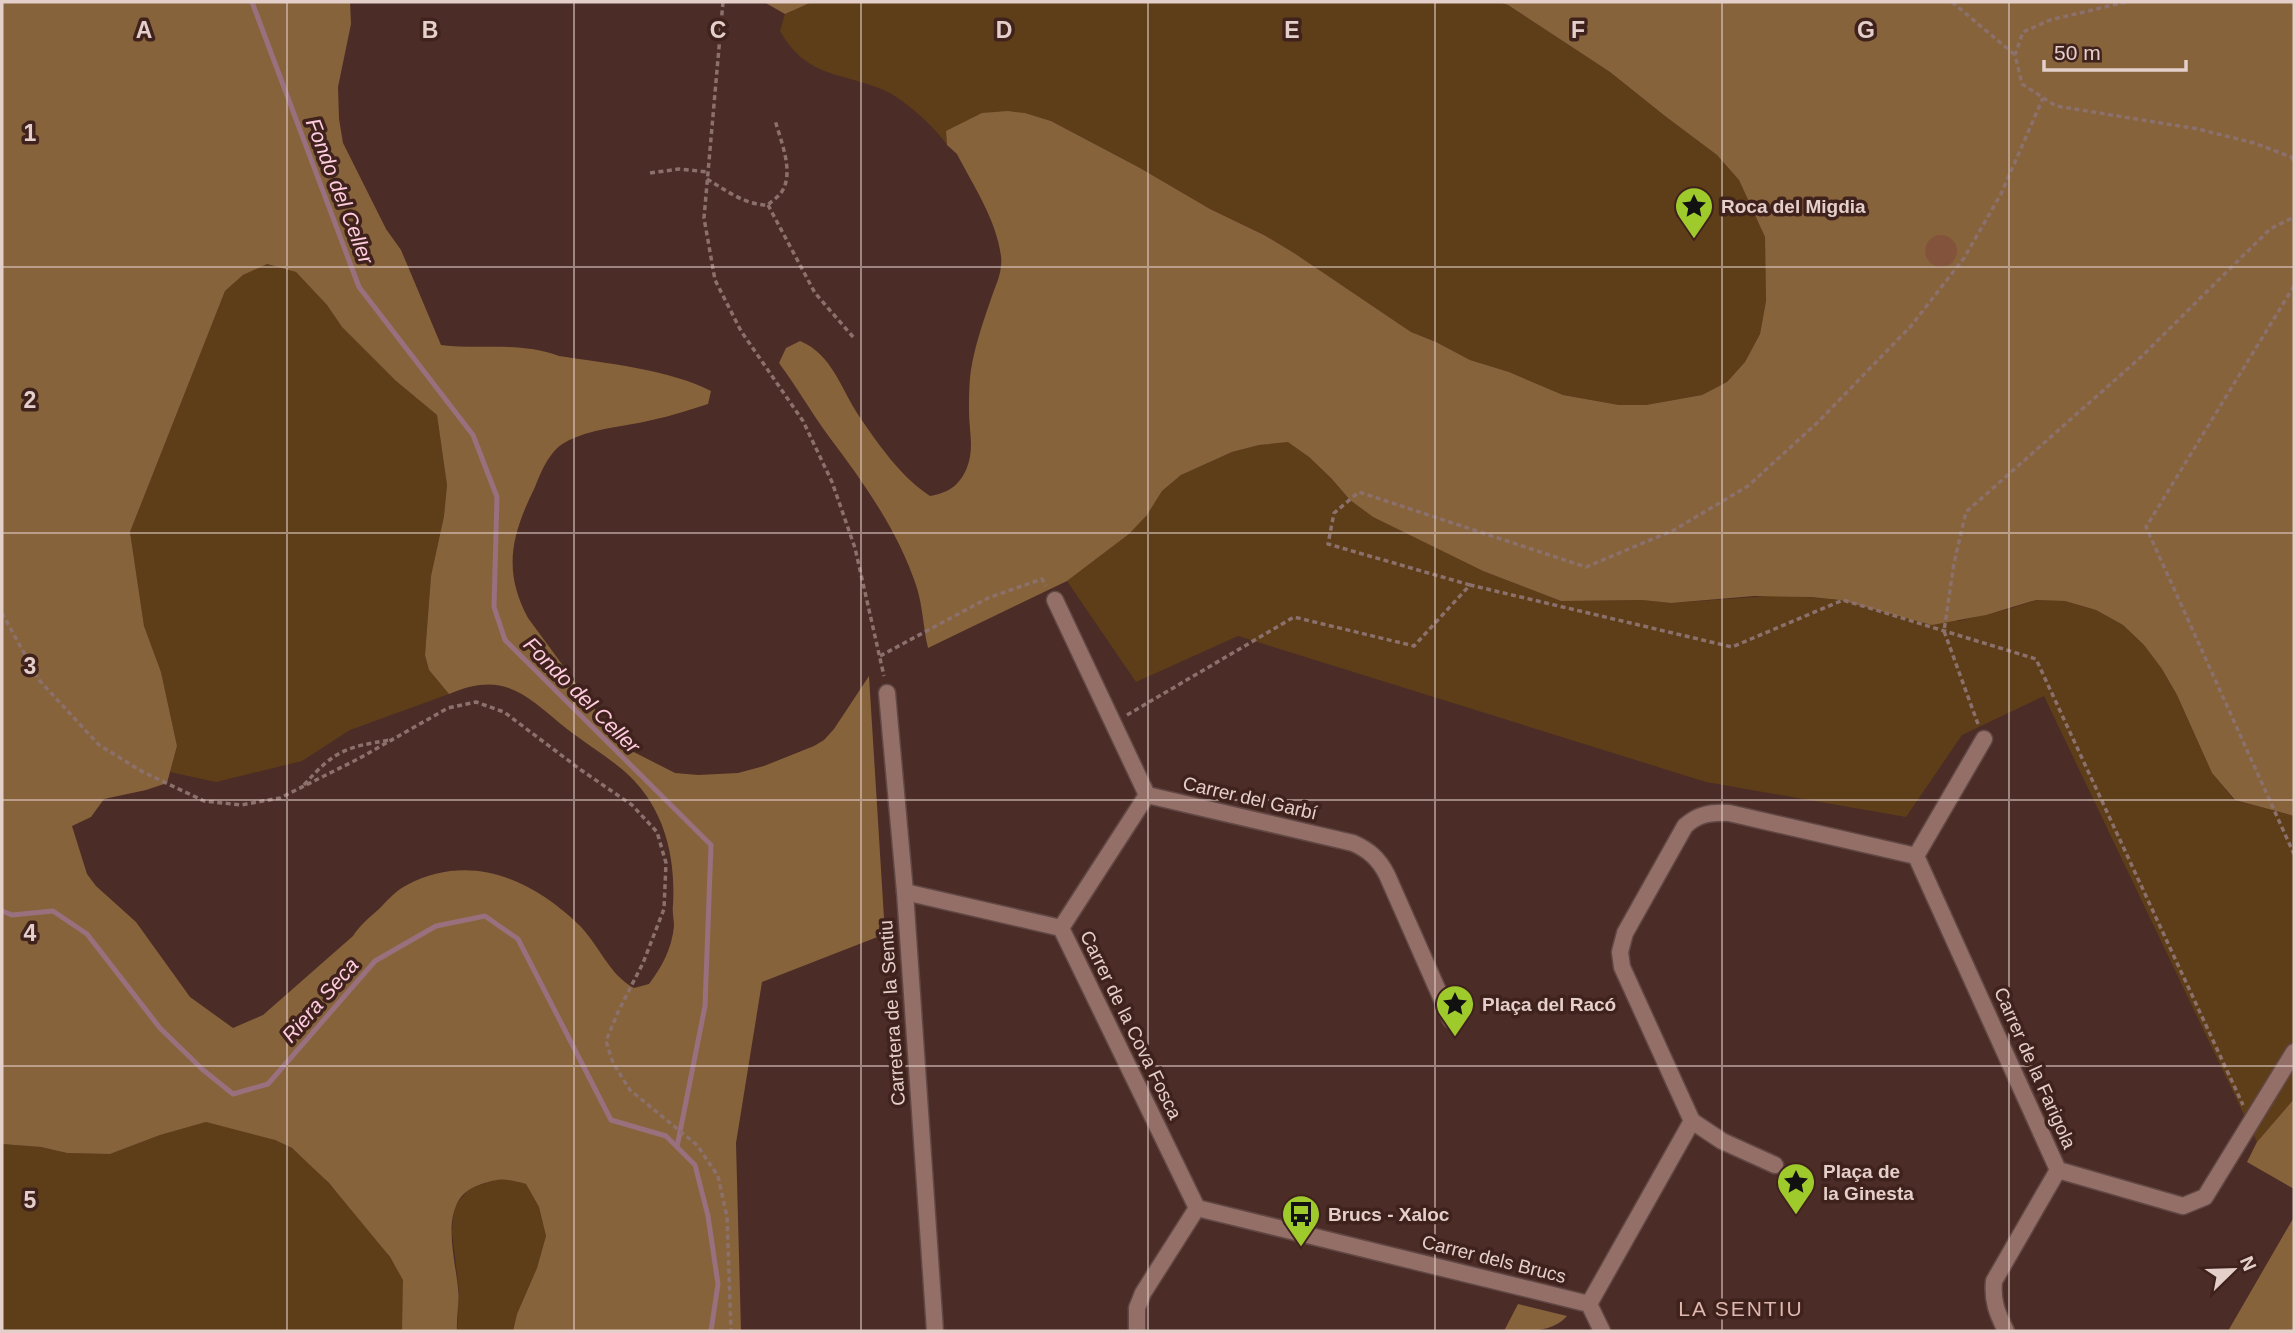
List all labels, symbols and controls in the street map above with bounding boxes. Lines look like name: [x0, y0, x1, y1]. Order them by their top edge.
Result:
text: A: [136, 17, 152, 43]
text: B: [422, 17, 438, 43]
text: C: [710, 17, 726, 43]
text: D: [996, 17, 1012, 43]
text: E: [1284, 17, 1300, 43]
text: F: [1571, 17, 1585, 43]
text: G: [1857, 17, 1875, 43]
scale bar: [2044, 28, 2186, 72]
text: 50 m: [2054, 41, 2101, 64]
water label: Fondo del Celler: [302, 115, 379, 268]
text: 1: [24, 120, 37, 146]
place icon: Roca del Migdia: [1673, 185, 1715, 240]
place label: Roca del Migdia: [1721, 196, 1866, 217]
text: 2: [24, 387, 36, 413]
water label: Fondo del Celler: [519, 632, 645, 758]
text: 3: [24, 653, 36, 679]
street label: Carrer del Garbí: [1181, 772, 1320, 824]
text: 4: [24, 920, 37, 946]
street label: Carretera de la Sentiu: [875, 920, 909, 1106]
street label: Carrer de la Cova Fosca: [1076, 927, 1186, 1123]
water label: Riera Seca: [277, 953, 363, 1047]
place icon: Plaça del Racó: [1434, 983, 1476, 1038]
street label: Carrer de la Farigola: [1990, 984, 2080, 1152]
place label: Plaça del Racó: [1482, 994, 1616, 1015]
place icon: Plaça de la Ginesta: [1775, 1161, 1817, 1216]
place label: Plaça de la Ginesta: [1823, 1161, 1914, 1204]
text: 5: [24, 1187, 37, 1213]
bus stop icon: Brucs - Xaloc: [1280, 1193, 1322, 1248]
place label: Brucs - Xaloc: [1328, 1204, 1450, 1225]
street label: Carrer dels Brucs: [1420, 1231, 1568, 1287]
north arrow: [2198, 1235, 2268, 1305]
text: N: [2236, 1253, 2261, 1274]
district label: LA SENTIU: [1678, 1297, 1804, 1320]

